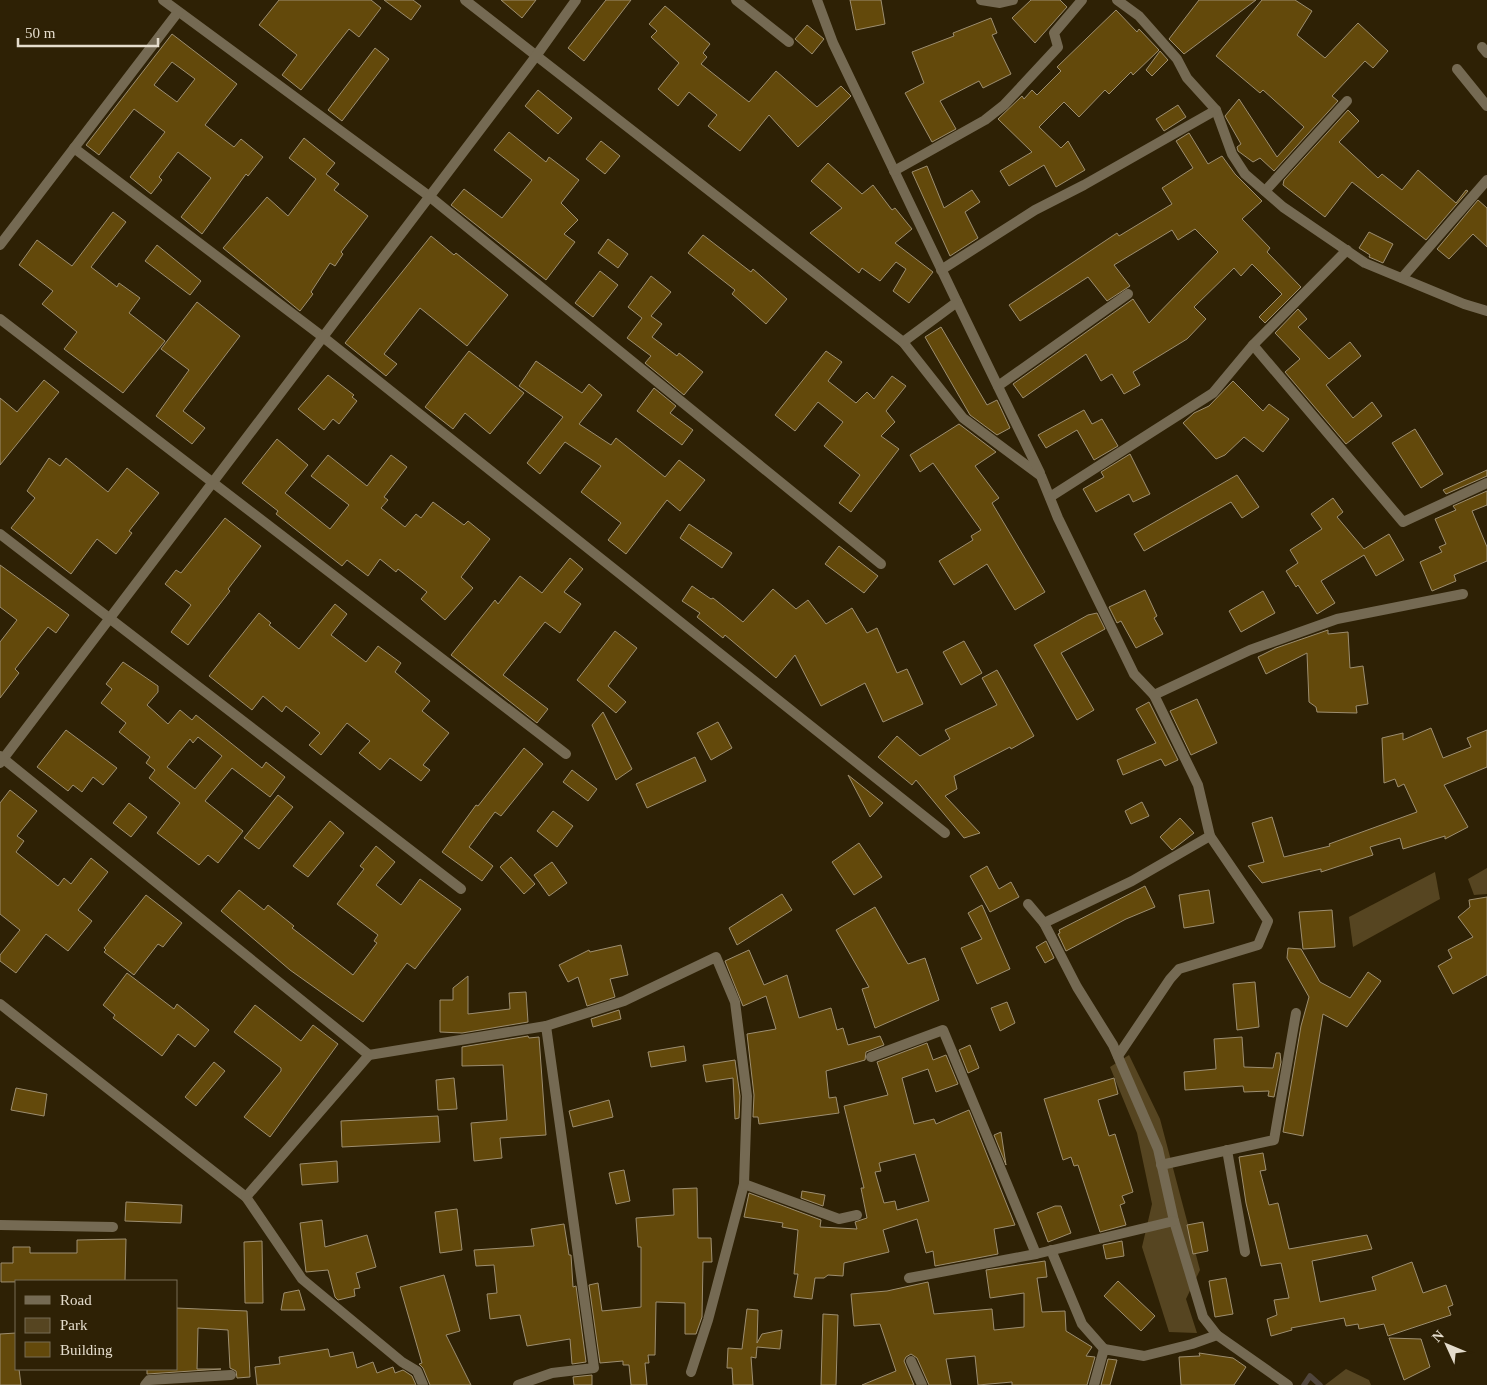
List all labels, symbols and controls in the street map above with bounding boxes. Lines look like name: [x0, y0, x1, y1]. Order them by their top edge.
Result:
scale bar: [18, 15, 158, 47]
text: 50 m: [25, 25, 56, 41]
legend: [15, 1280, 178, 1370]
text: Road: [60, 1292, 92, 1308]
text: Park: [60, 1317, 88, 1333]
north arrow: [1422, 1320, 1472, 1370]
text: N: [1429, 1327, 1447, 1345]
text: Building: [60, 1342, 113, 1358]

